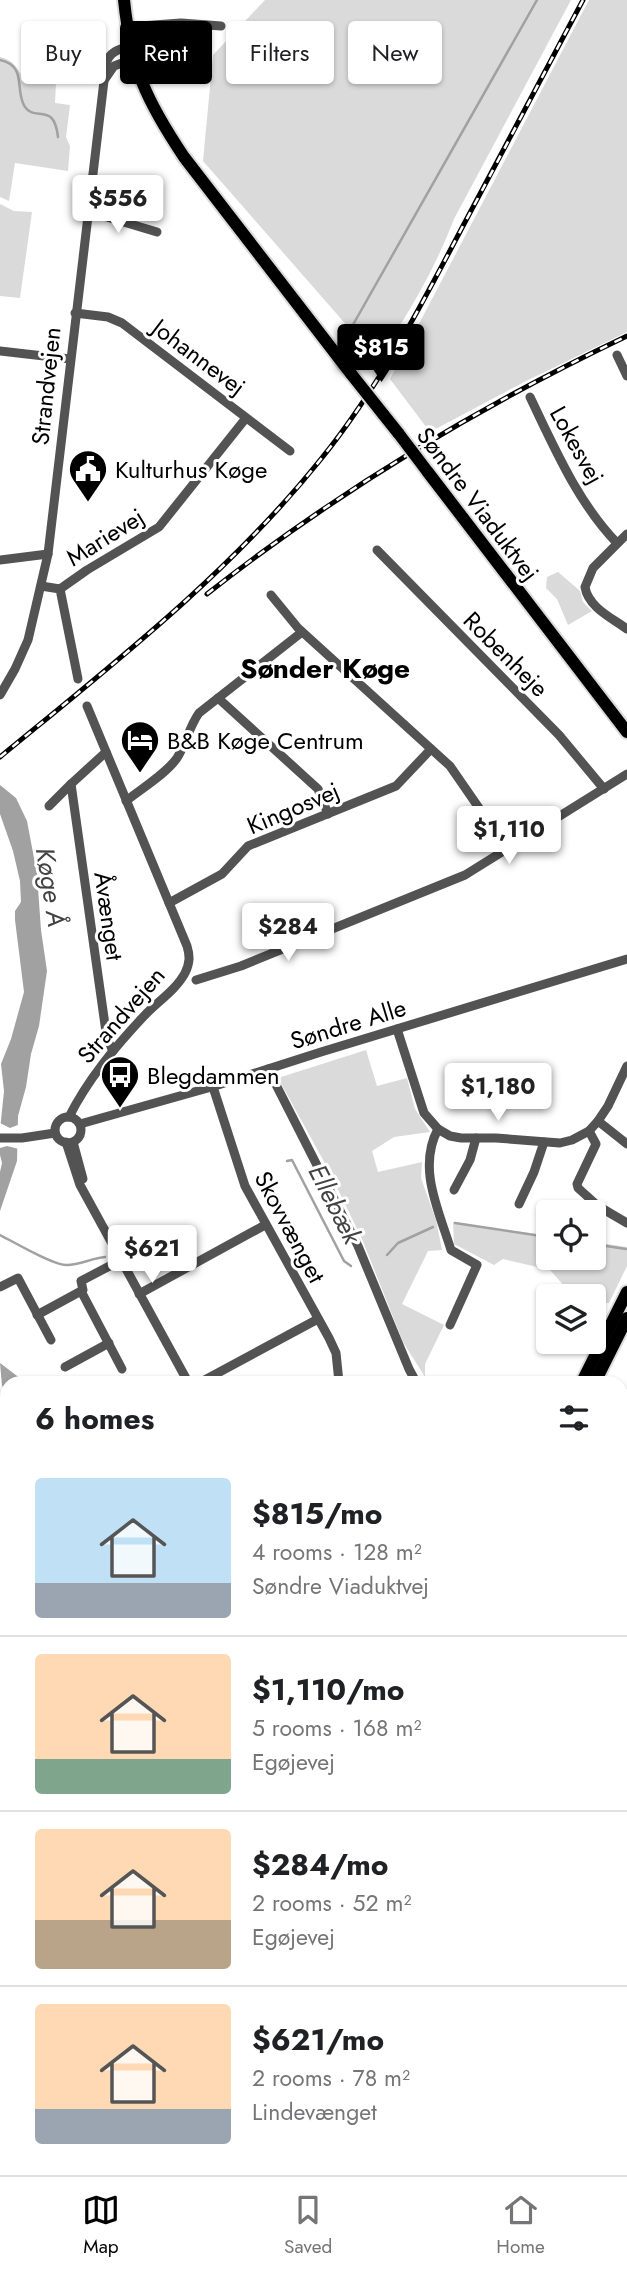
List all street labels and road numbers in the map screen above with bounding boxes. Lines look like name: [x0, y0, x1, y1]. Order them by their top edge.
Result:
street label: Johannevej: [143, 308, 253, 404]
street label: Strandvejen: [22, 325, 70, 447]
street label: Lokesvej: [541, 400, 613, 490]
street label: Søndre Viaduktvej: [408, 420, 548, 588]
street label: Marievej: [59, 499, 151, 575]
street label: Robenheje: [455, 603, 557, 705]
street label: Kingosvej: [241, 773, 345, 843]
street label: Åvænget: [85, 869, 133, 963]
street label: Strandvejen: [69, 959, 173, 1071]
street label: Søndre Alle: [286, 990, 410, 1058]
street label: Skovvænget: [246, 1165, 334, 1289]

